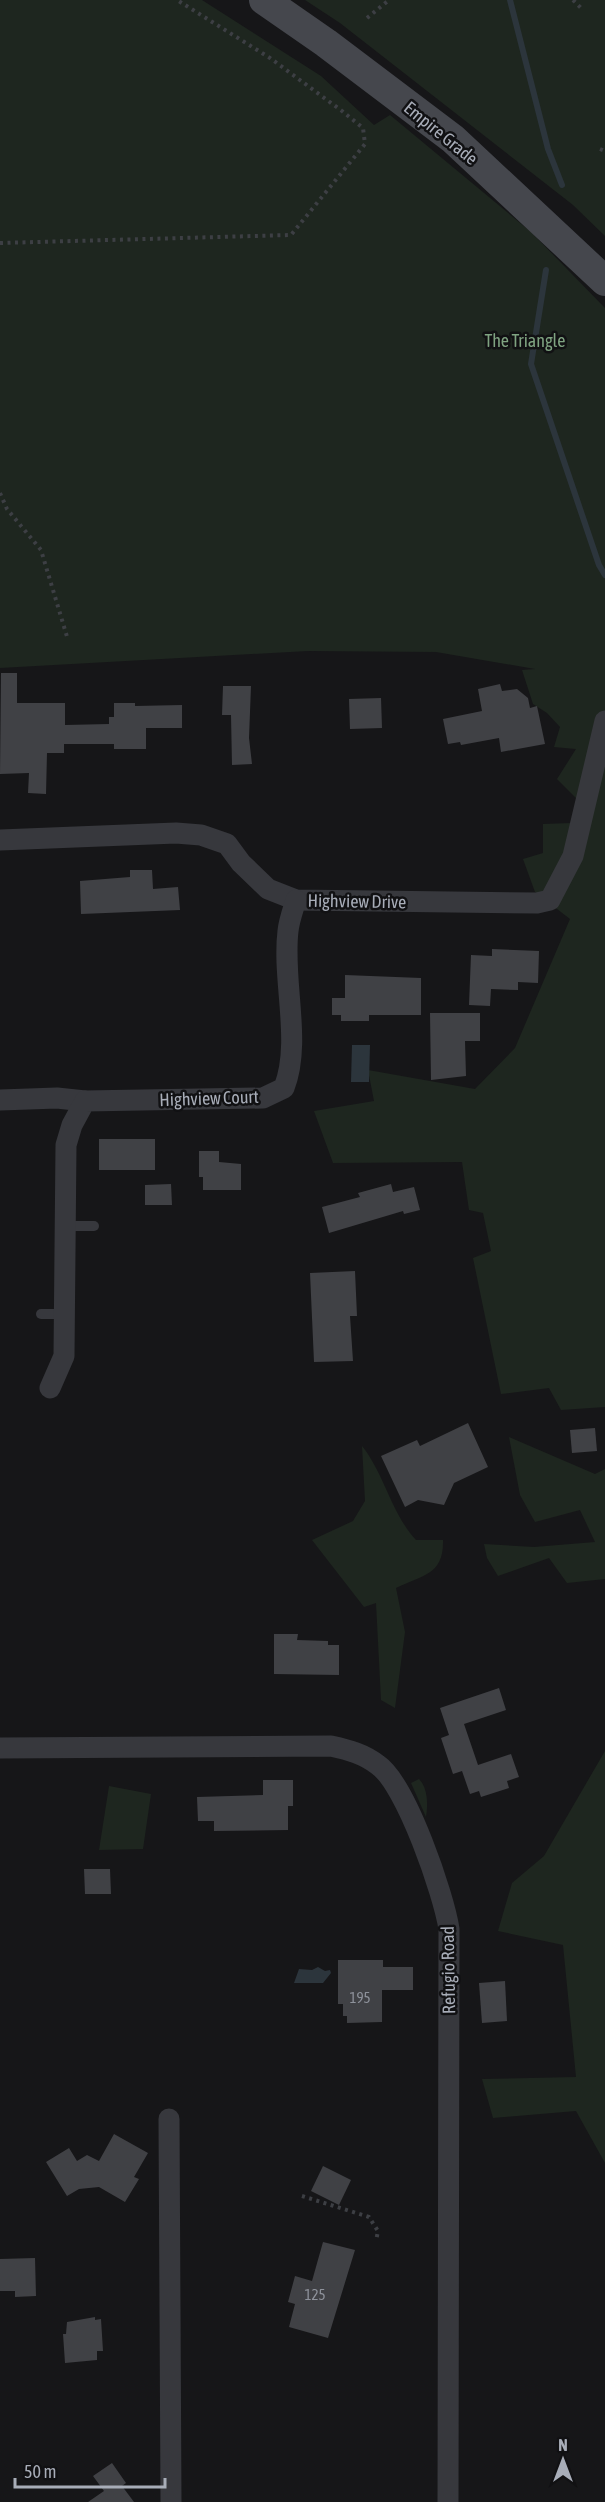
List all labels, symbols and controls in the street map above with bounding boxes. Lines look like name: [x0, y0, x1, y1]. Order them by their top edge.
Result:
street label: Empire Grade: [400, 97, 482, 169]
park label: The Triangle: [485, 330, 565, 351]
street label: Highview Drive: [307, 890, 407, 912]
street label: Highview Court: [159, 1086, 259, 1110]
street label: Refugio Road: [437, 1926, 459, 2014]
house number: 195: [349, 1989, 371, 2006]
house number: 125: [304, 2286, 326, 2303]
north arrow: [533, 2430, 593, 2490]
text: N: [558, 2436, 568, 2454]
scale bar: [15, 2451, 165, 2489]
text: 50 m: [24, 2461, 56, 2482]

